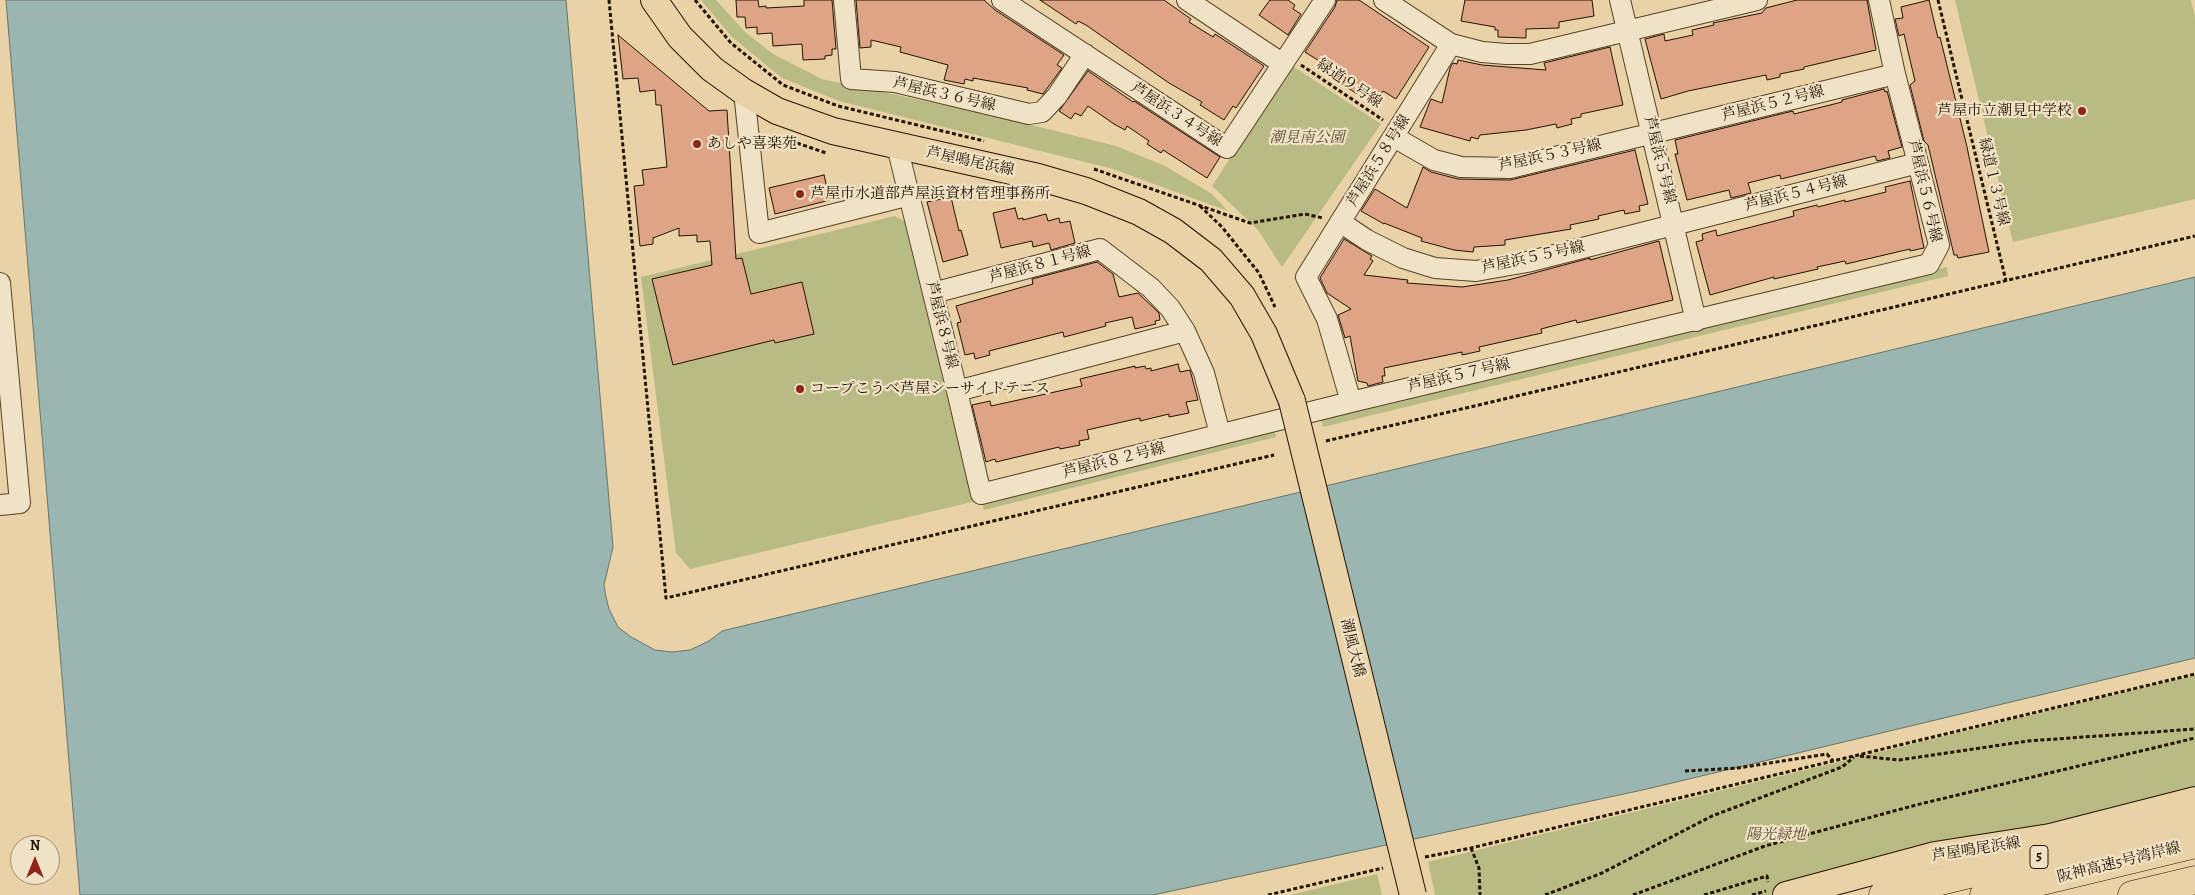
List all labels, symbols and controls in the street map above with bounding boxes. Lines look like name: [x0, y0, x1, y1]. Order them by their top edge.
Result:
street label: 緑道９号線: [1313, 56, 1385, 112]
street label: 芦屋浜３６号線: [891, 74, 997, 116]
street label: 芦屋浜３４号線: [1127, 79, 1225, 151]
street label: 芦屋浜５２号線: [1720, 83, 1826, 125]
place label: 芦屋市立潮見中学校: [1937, 102, 2072, 120]
marker: 芦屋市立潮見中学校: [2076, 105, 2088, 117]
street label: 芦屋浜５８号線: [1344, 112, 1414, 210]
street label: 芦屋浜５号線: [1639, 114, 1679, 206]
park label: 潮見南公園: [1270, 129, 1344, 147]
place label: あしや喜楽苑: [707, 135, 797, 153]
street label: 芦屋浜５３号線: [1497, 136, 1603, 176]
street label: 緑道１３号線: [1974, 136, 2012, 228]
marker: あしや喜楽苑: [691, 138, 703, 150]
street label: 芦屋浜５６号線: [1903, 138, 1945, 244]
street label: 芦屋鳴尾浜線: [924, 144, 1016, 180]
street label: 芦屋浜５４号線: [1743, 173, 1849, 215]
place label: 芦屋市水道部芦屋浜資材管理事務所: [810, 185, 1050, 203]
marker: 芦屋市水道部芦屋浜資材管理事務所: [794, 188, 806, 200]
street label: 芦屋浜５５号線: [1480, 238, 1586, 278]
street label: 芦屋浜８１号線: [987, 243, 1093, 287]
street label: 芦屋浜８号線: [921, 279, 961, 371]
street label: 芦屋浜５７号線: [1406, 355, 1512, 397]
place label: コープこうべ芦屋シーサイドテニス: [810, 380, 1050, 398]
marker: コープこうべ芦屋シーサイドテニス: [794, 383, 806, 395]
street label: 芦屋浜８２号線: [1061, 440, 1167, 482]
street label: 潮風大橋: [1336, 617, 1368, 679]
park label: 陽光緑地: [1746, 826, 1806, 844]
street label: 芦屋鳴尾浜線: [1930, 834, 2022, 866]
north arrow: [10, 835, 60, 885]
text: N: [30, 836, 40, 855]
street label: 阪神高速5号湾岸線: [2055, 839, 2183, 887]
road number: 5: [2030, 846, 2048, 869]

